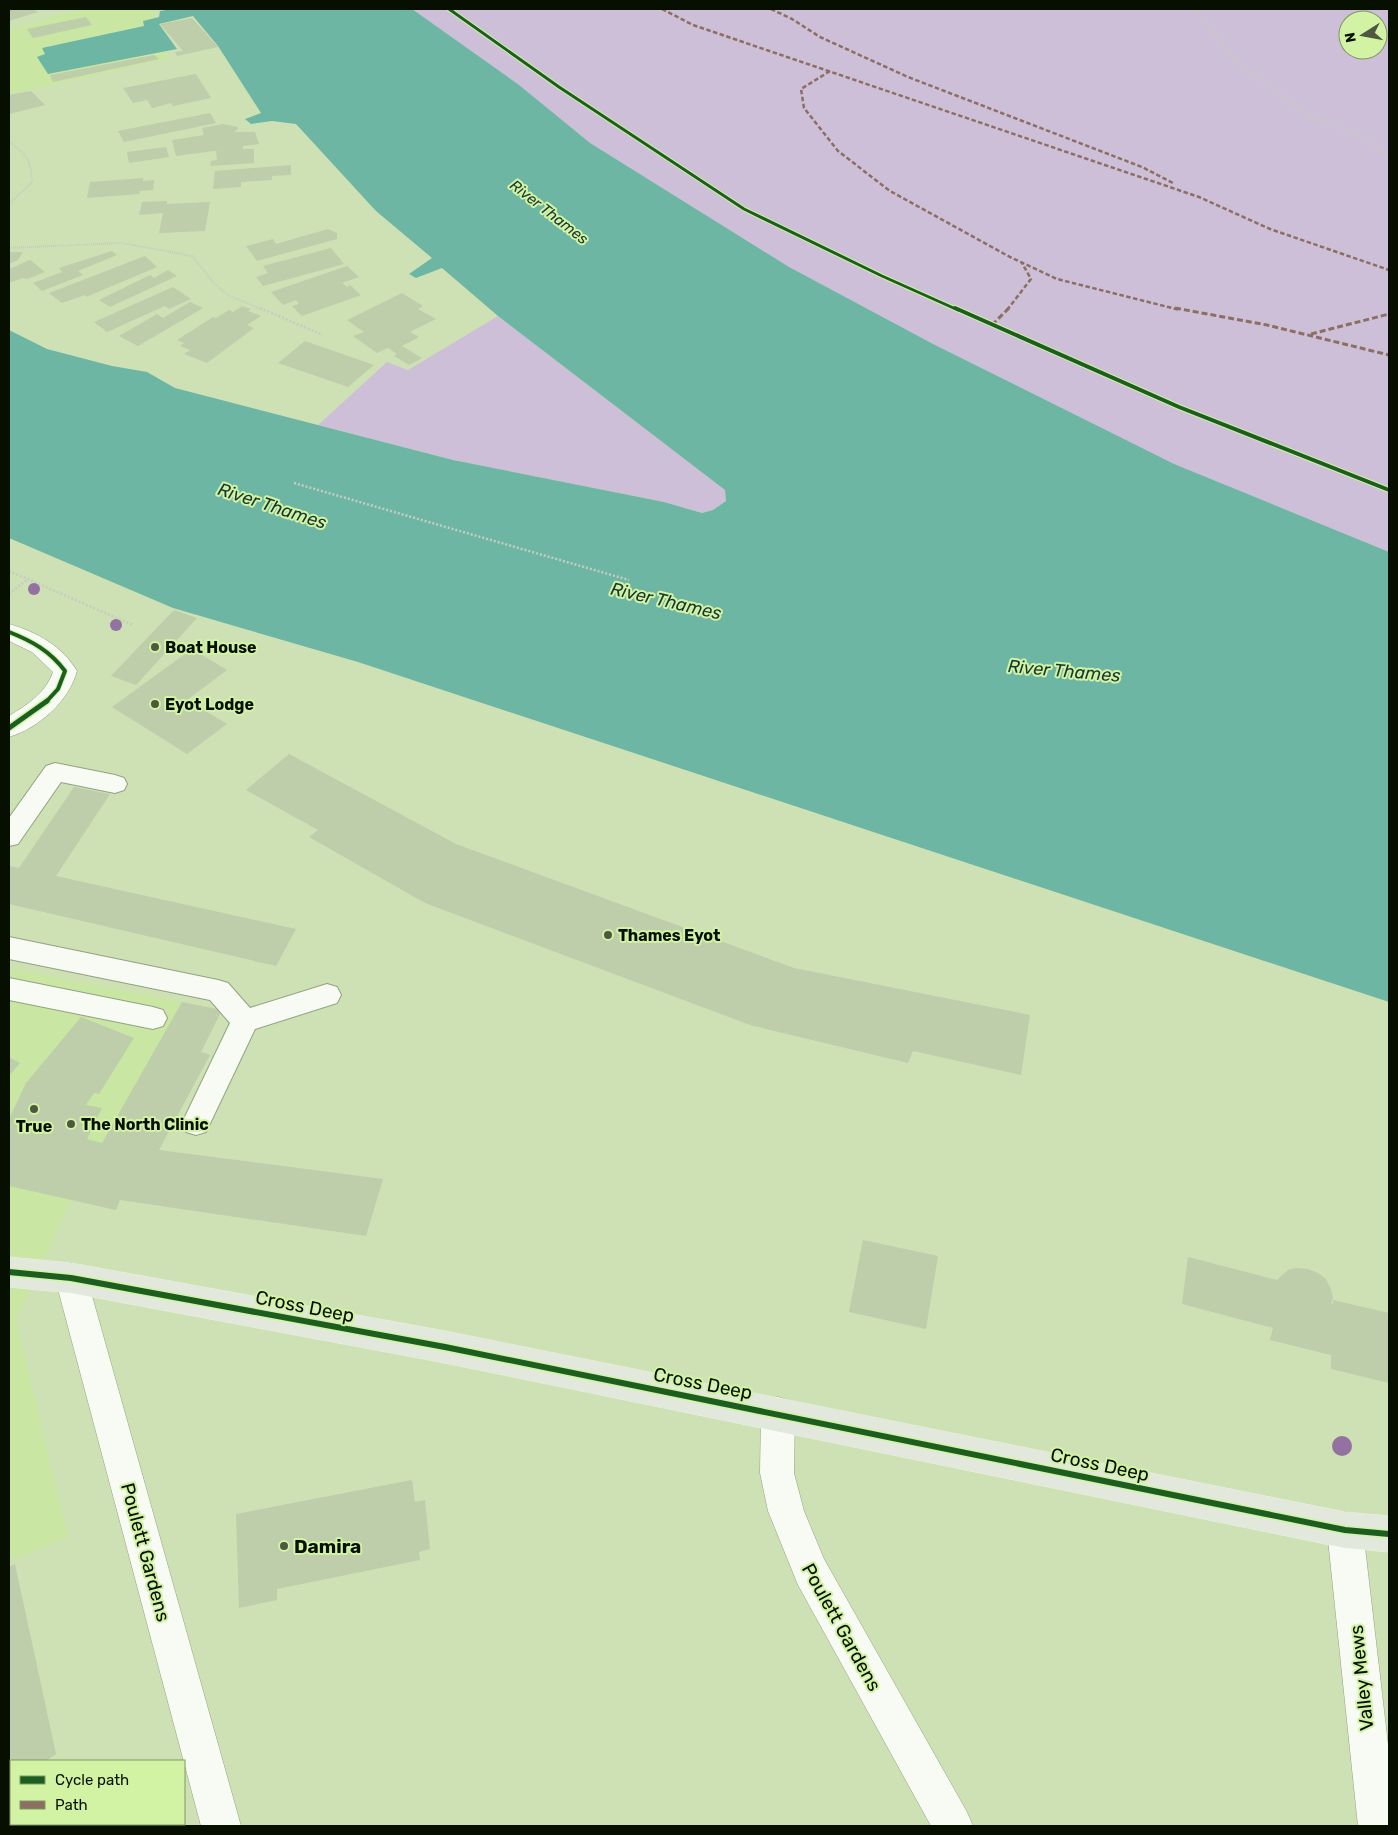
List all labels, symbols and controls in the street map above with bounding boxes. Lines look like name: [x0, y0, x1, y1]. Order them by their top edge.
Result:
north arrow: [1338, 10, 1388, 60]
text: N: [1341, 31, 1360, 44]
water label: River Thames: [506, 176, 592, 248]
water label: River Thames: [215, 478, 329, 534]
water label: River Thames: [608, 578, 724, 624]
place label: Boat House: [165, 638, 257, 657]
marker: Boat House: [149, 641, 161, 653]
water label: River Thames: [1007, 655, 1121, 687]
place label: Eyot Lodge: [165, 695, 254, 714]
marker: Eyot Lodge: [149, 698, 161, 710]
place label: Thames Eyot: [618, 926, 721, 945]
marker: Thames Eyot: [602, 929, 614, 941]
marker: True: [28, 1103, 40, 1115]
place label: The North Clinic: [81, 1115, 209, 1134]
place label: True: [16, 1117, 52, 1136]
marker: The North Clinic: [65, 1118, 77, 1130]
street label: Cross Deep: [253, 1286, 356, 1327]
street label: Cross Deep: [651, 1363, 754, 1404]
street label: Cross Deep: [1048, 1443, 1151, 1486]
street label: Poulett Gardens: [116, 1480, 175, 1624]
place label: Damira: [294, 1535, 361, 1558]
marker: Damira: [278, 1540, 290, 1552]
street label: Poulett Gardens: [797, 1559, 886, 1695]
street label: Valley Mews: [1345, 1624, 1378, 1732]
legend: [10, 1760, 185, 1825]
text: Cycle path: [55, 1771, 129, 1789]
text: Path: [55, 1796, 88, 1814]

